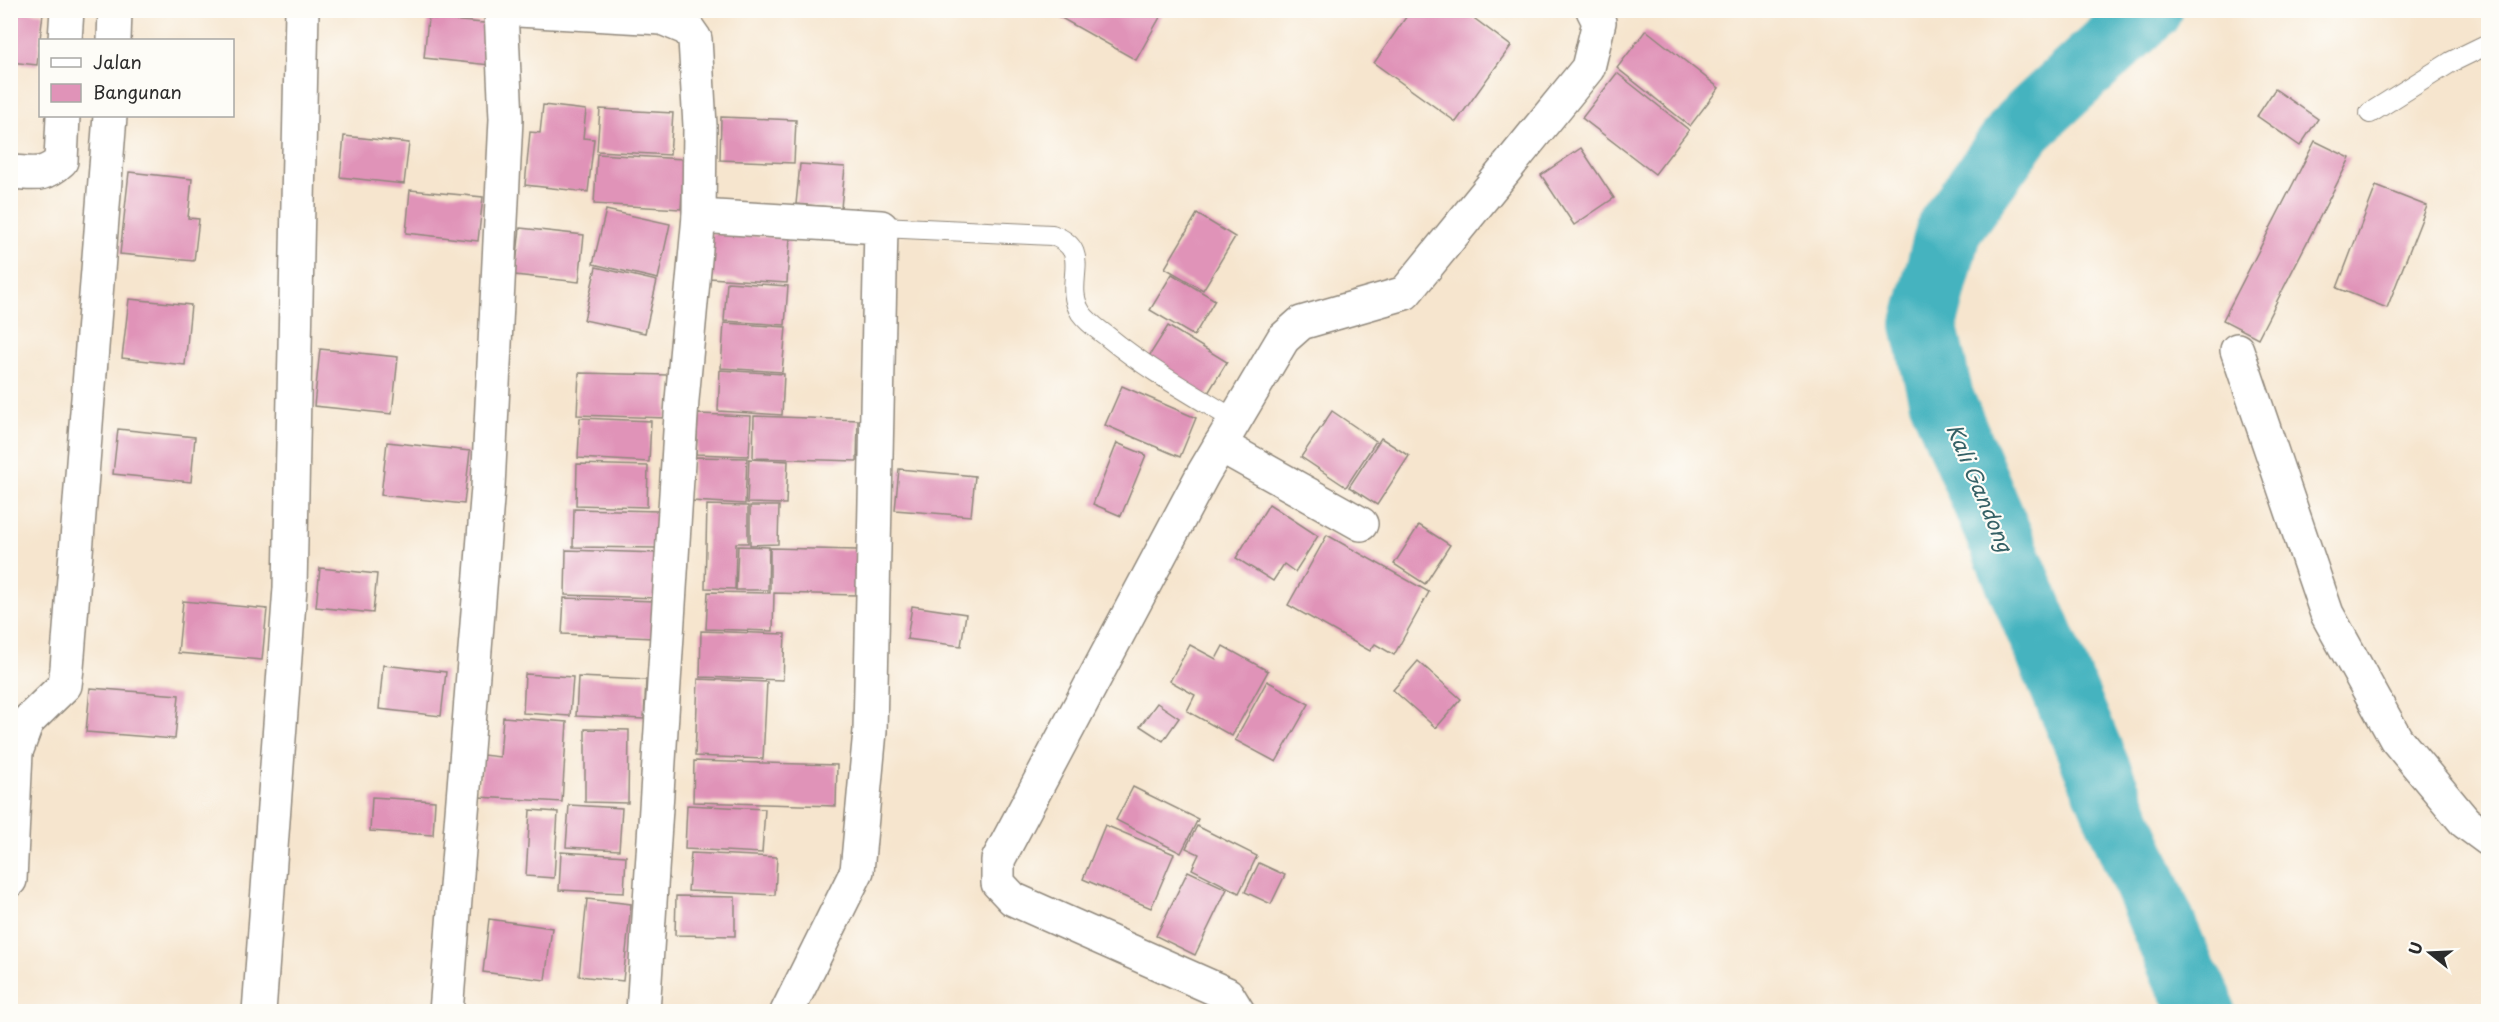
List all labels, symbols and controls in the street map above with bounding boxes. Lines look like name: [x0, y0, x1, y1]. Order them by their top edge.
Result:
legend: [39, 39, 234, 117]
text: Jalan: [93, 48, 142, 75]
text: Bangunan: [93, 78, 182, 105]
water label: Kali Gandong: [1939, 418, 2023, 558]
north arrow: [2400, 923, 2460, 983]
text: U: [2401, 939, 2428, 958]

